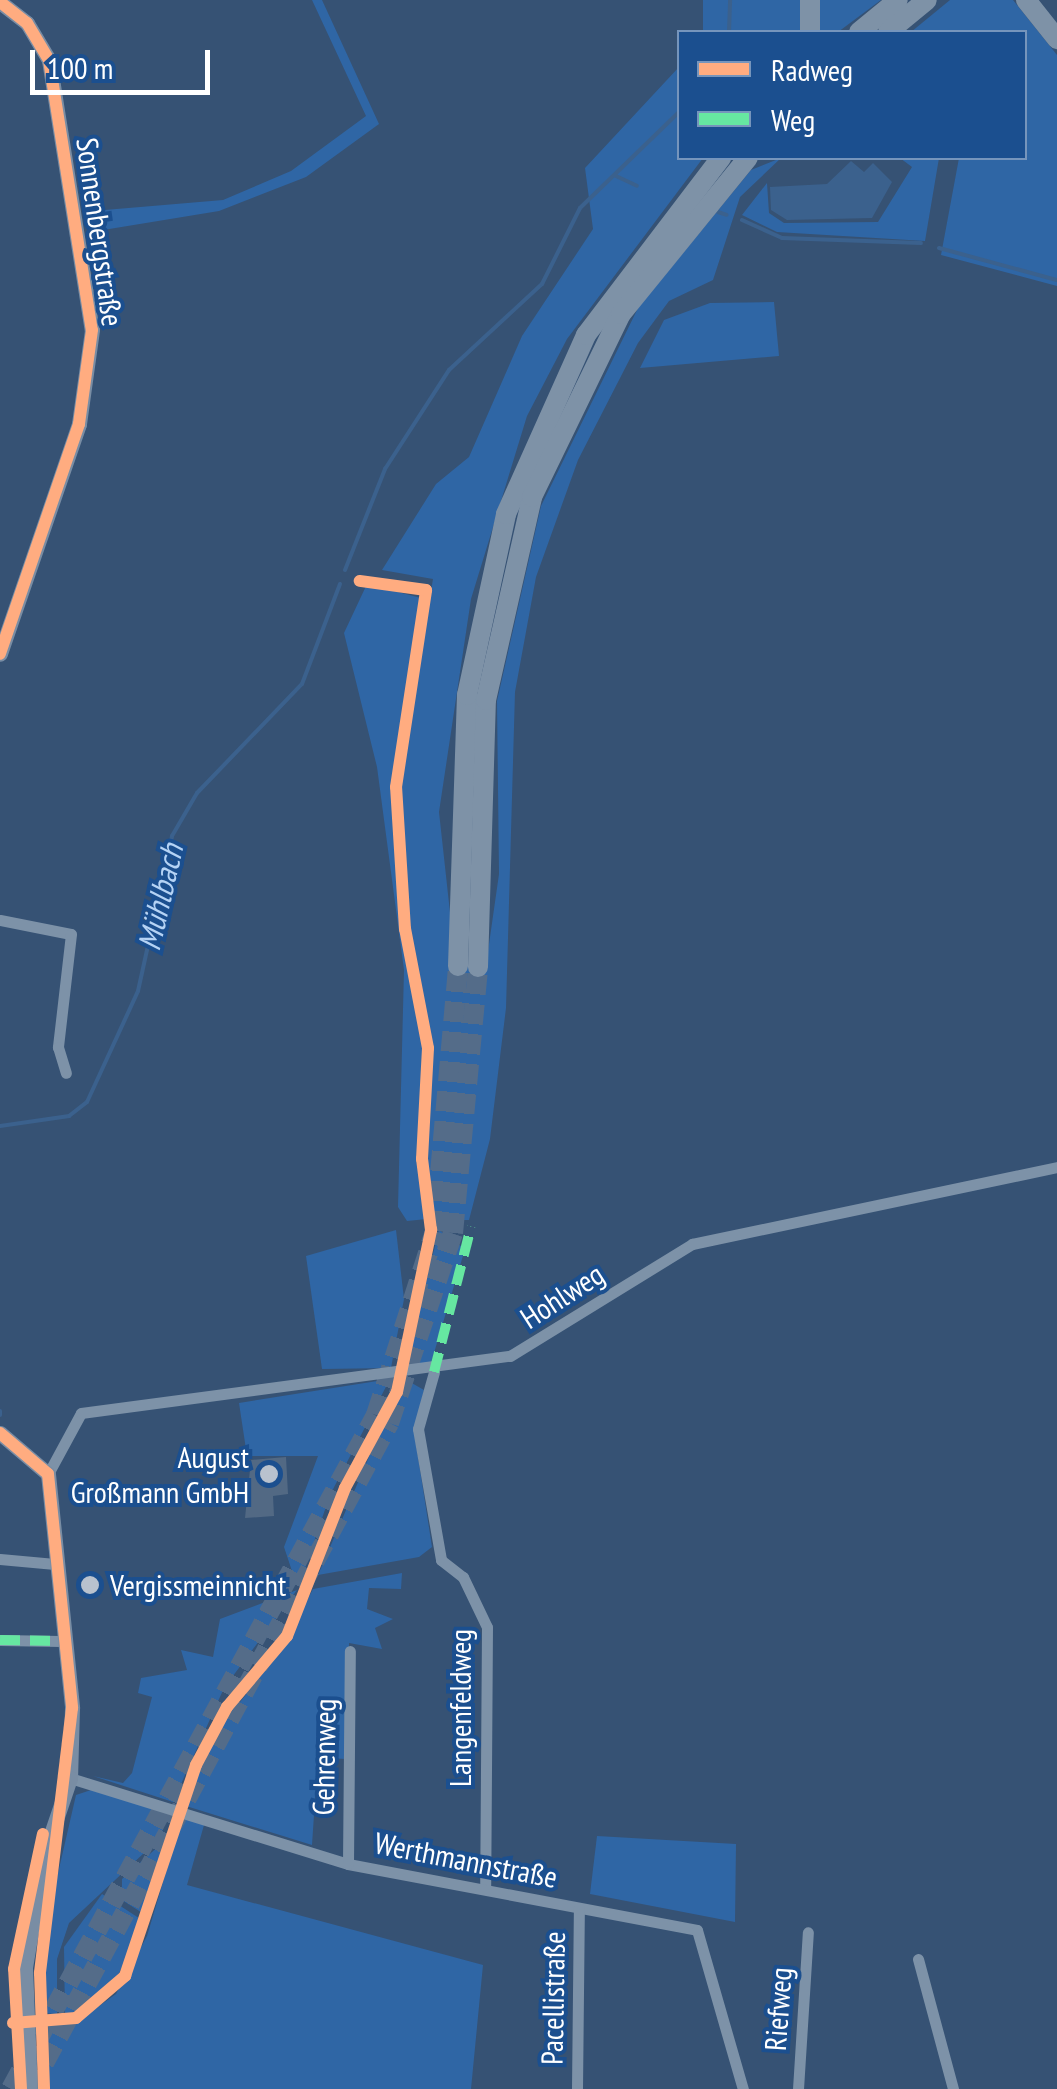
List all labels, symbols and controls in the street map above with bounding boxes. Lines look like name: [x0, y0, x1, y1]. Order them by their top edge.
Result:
scale bar: [35, 30, 215, 92]
legend: [677, 30, 1027, 160]
text: 100 m: [47, 48, 113, 87]
text: Radweg: [771, 50, 853, 89]
text: Weg: [771, 100, 815, 139]
street label: Sonnenbergstraße: [69, 135, 131, 329]
water label: Mühlbach: [129, 840, 191, 954]
street label: Hohlweg: [514, 1256, 610, 1336]
place label: August Großmann GmbH: [71, 1439, 249, 1510]
marker: August Großmann GmbH: [258, 1463, 280, 1485]
place label: Vergissmeinnicht: [110, 1567, 286, 1603]
marker: Vergissmeinnicht: [79, 1574, 101, 1596]
street label: Langenfeldweg: [442, 1629, 478, 1787]
street label: Gehrenweg: [305, 1698, 343, 1816]
street label: Werthmannstraße: [372, 1825, 560, 1895]
street label: Pacellistraße: [534, 1931, 572, 2065]
street label: Riefweg: [757, 1966, 799, 2052]

